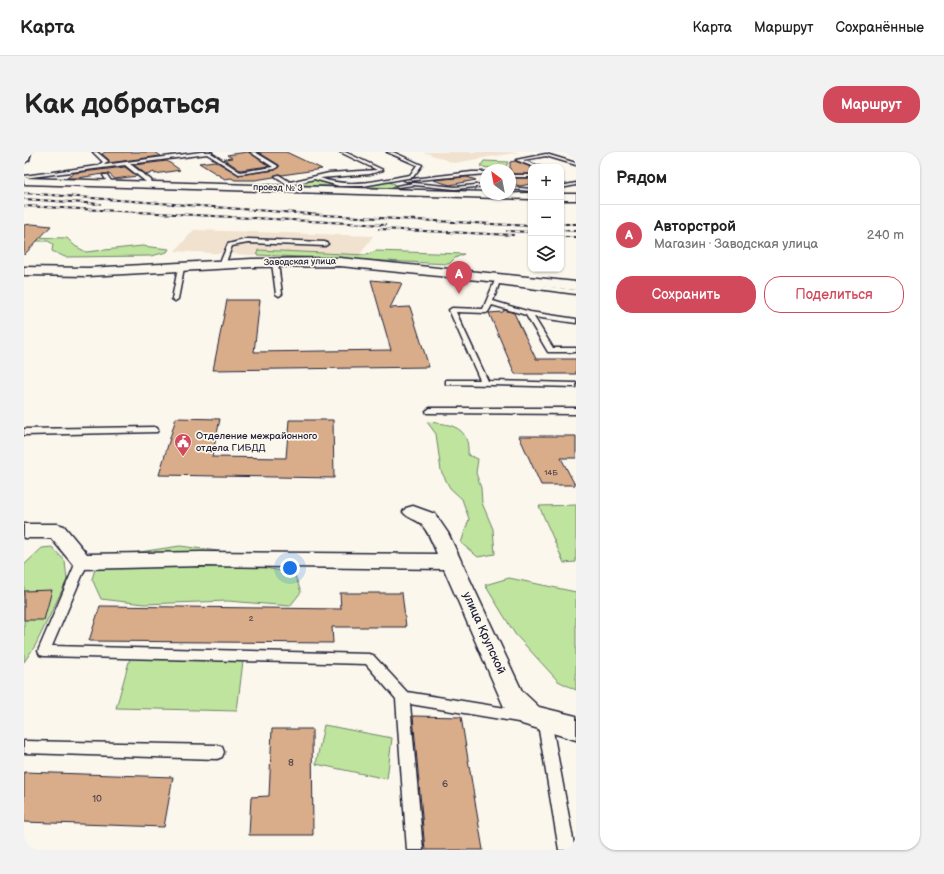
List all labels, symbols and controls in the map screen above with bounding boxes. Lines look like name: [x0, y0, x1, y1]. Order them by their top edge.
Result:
text: Карта: [20, 16, 74, 39]
text: Карта: [693, 19, 732, 36]
text: Маршрут: [754, 19, 814, 36]
text: Сохранённые: [836, 19, 924, 36]
button: Маршрут: [823, 86, 920, 123]
text: Как добраться: [24, 88, 221, 121]
north arrow: [480, 164, 516, 200]
map controls: [528, 164, 564, 272]
button: +: [528, 164, 564, 200]
text: Рядом: [616, 168, 667, 188]
street label: проезд № 3: [253, 182, 303, 194]
button: −: [528, 200, 564, 236]
text: Авторстрой: [654, 217, 736, 236]
text: A: [625, 227, 633, 243]
text: 240 m: [867, 227, 904, 243]
button: layers: [528, 236, 564, 272]
text: Магазин · Заводская улица: [654, 236, 818, 252]
street label: Заводская улица: [264, 256, 337, 268]
pin: A: [446, 261, 472, 294]
button: Сохранить: [616, 276, 756, 313]
button: Поделиться: [764, 276, 904, 313]
place label: Отделение межрайонного отдела ГИБДД: [196, 430, 317, 454]
public building icon: Отделение межрайонного отдела ГИБДД: [173, 432, 193, 457]
house number: 14Б: [544, 468, 558, 477]
your location: [280, 558, 300, 578]
street label: улица Крупской: [459, 589, 509, 677]
house number: 2: [249, 614, 254, 623]
house number: 8: [288, 757, 294, 769]
house number: 6: [442, 778, 448, 790]
house number: 10: [92, 793, 102, 805]

